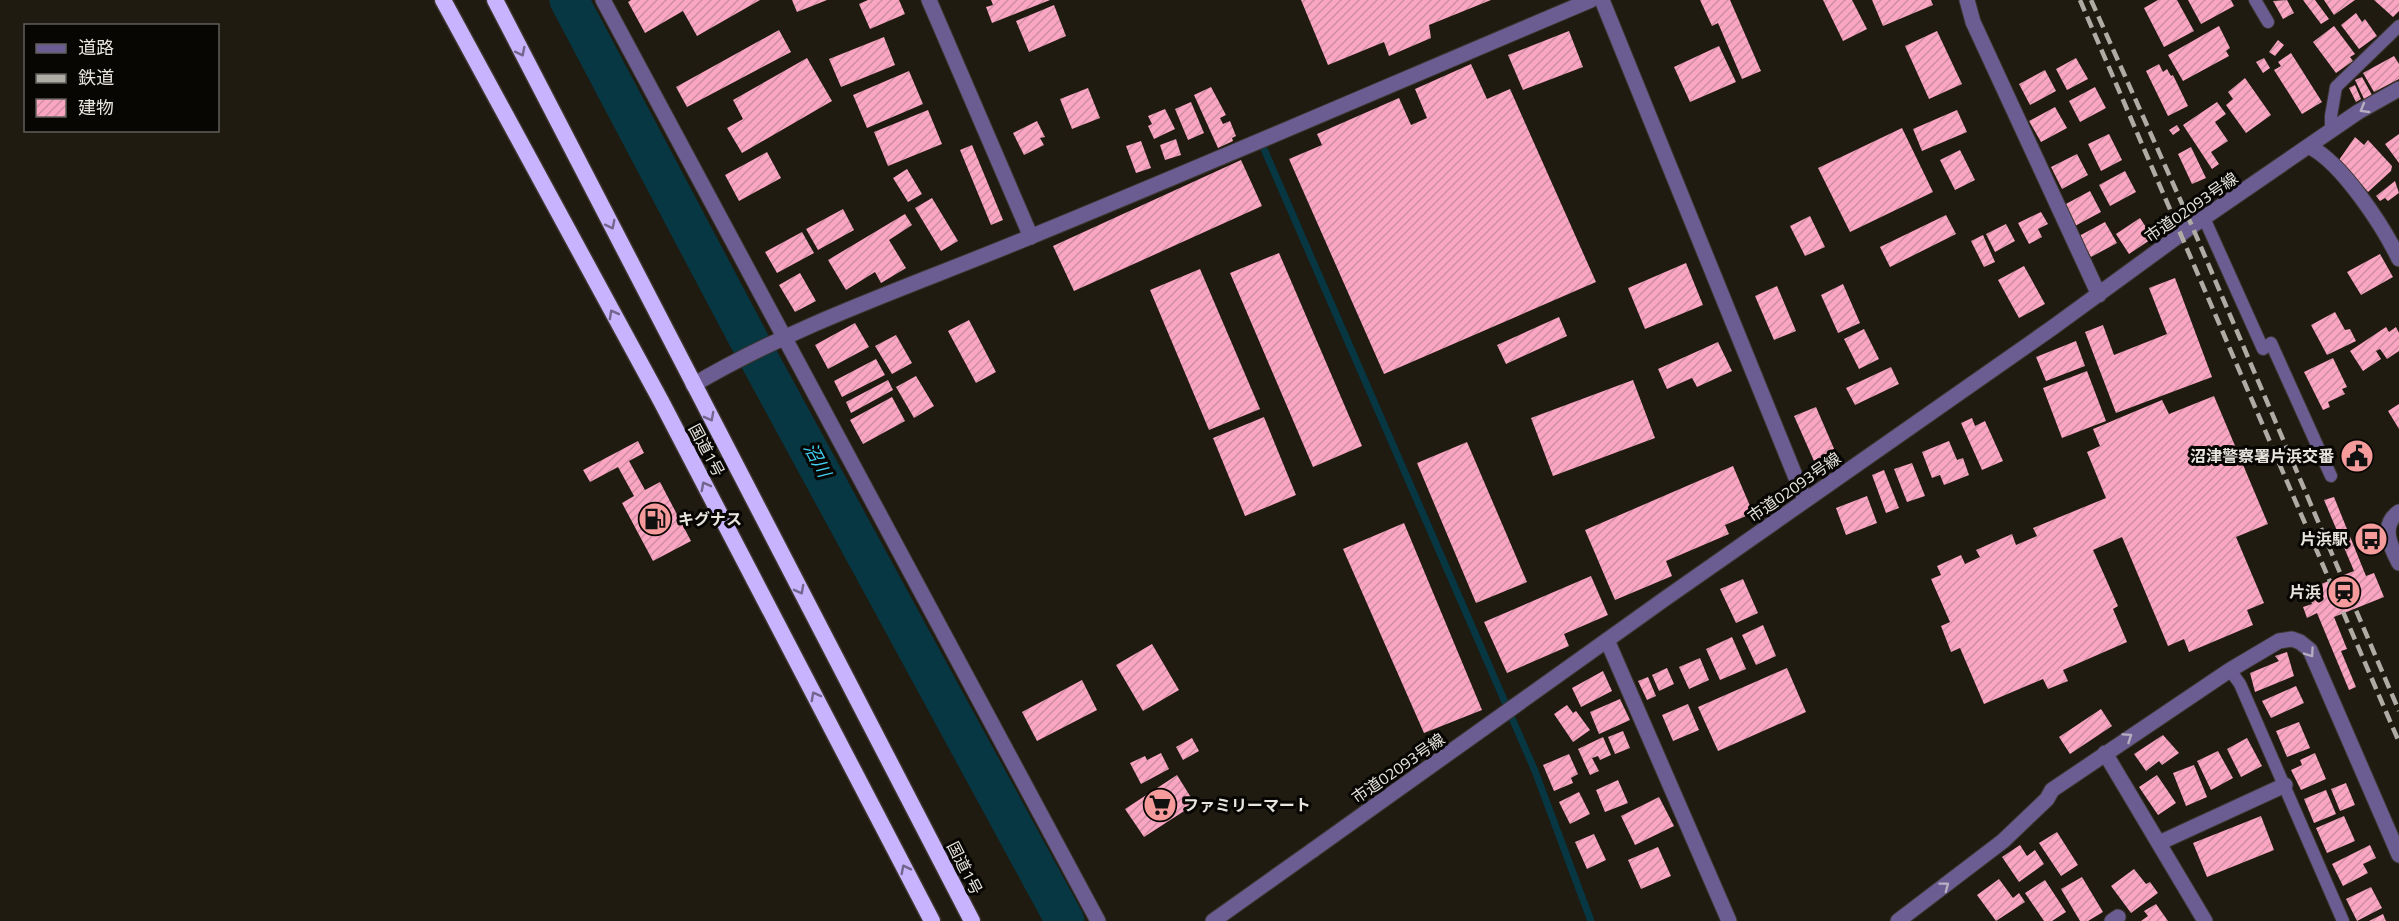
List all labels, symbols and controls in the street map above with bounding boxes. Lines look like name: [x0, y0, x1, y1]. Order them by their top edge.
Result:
legend: [24, 24, 219, 132]
text: 道路: [78, 34, 114, 61]
one-way arrow: [514, 46, 526, 57]
text: 鉄道: [78, 64, 114, 91]
text: 建物: [78, 94, 114, 121]
one-way arrow: [2360, 101, 2371, 113]
street label: 市道02093号線: [2140, 166, 2242, 248]
one-way arrow: [603, 219, 615, 230]
one-way arrow: [609, 310, 620, 320]
one-way arrow: [703, 411, 714, 422]
street label: 国道1号: [683, 419, 731, 481]
water label: 沼川: [797, 438, 839, 484]
public building icon: 沼津警察署片浜交番: [2339, 438, 2375, 474]
place label: 沼津警察署片浜交番: [2190, 444, 2334, 468]
street label: 市道02093号線: [1743, 446, 1845, 528]
one-way arrow: [701, 482, 712, 492]
fuel station icon: キグナス: [637, 501, 673, 537]
place label: キグナス: [678, 507, 742, 531]
bus stop icon: 片浜駅: [2353, 521, 2389, 557]
place label: 片浜駅: [2300, 527, 2348, 551]
station icon: 片浜: [2326, 574, 2362, 610]
place label: 片浜: [2289, 580, 2321, 604]
one-way arrow: [793, 584, 804, 595]
one-way arrow: [2303, 647, 2314, 658]
one-way arrow: [811, 692, 822, 702]
street label: 市道02093号線: [1347, 727, 1449, 809]
one-way arrow: [2122, 733, 2132, 745]
supermarket icon: ファミリーマート: [1142, 787, 1178, 823]
place label: ファミリーマート: [1183, 793, 1311, 817]
street label: 国道1号: [941, 837, 989, 899]
one-way arrow: [901, 865, 912, 875]
one-way arrow: [1938, 882, 1949, 893]

